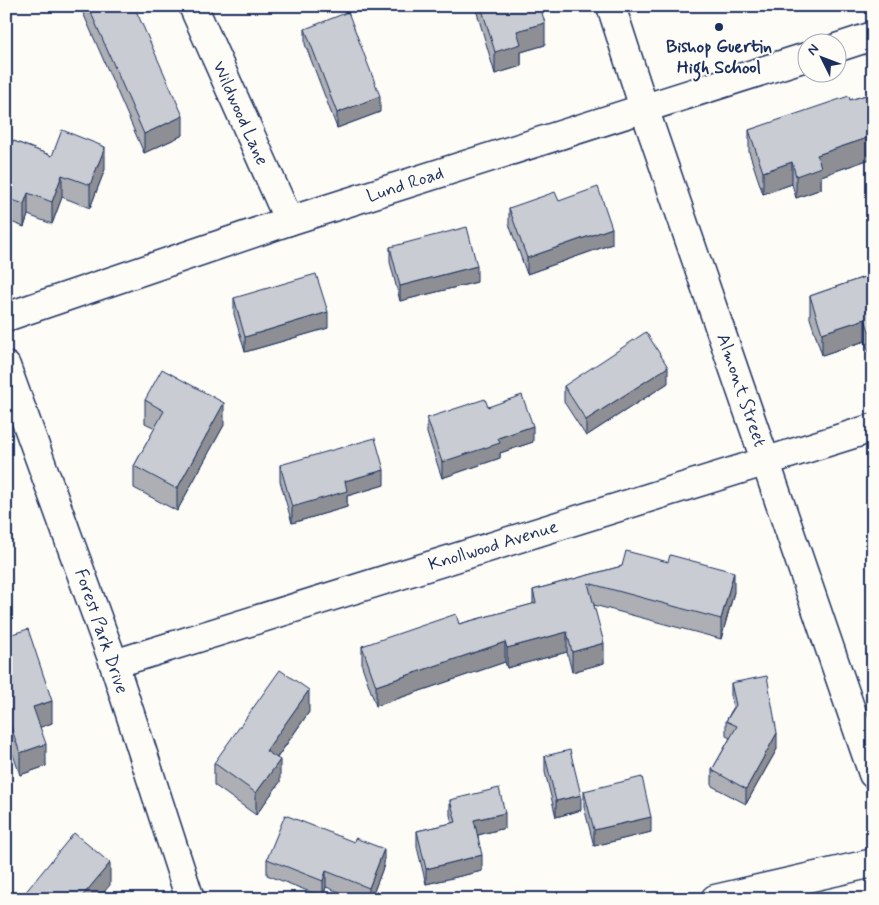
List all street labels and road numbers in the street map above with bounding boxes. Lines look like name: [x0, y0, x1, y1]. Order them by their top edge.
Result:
street label: Wildwood Lane: [206, 58, 274, 169]
street label: Lund Road: [364, 161, 447, 209]
street label: Almont Street: [710, 331, 772, 450]
street label: Knollwood Avenue: [426, 515, 561, 577]
street label: Forest Park Drive: [68, 566, 134, 697]

